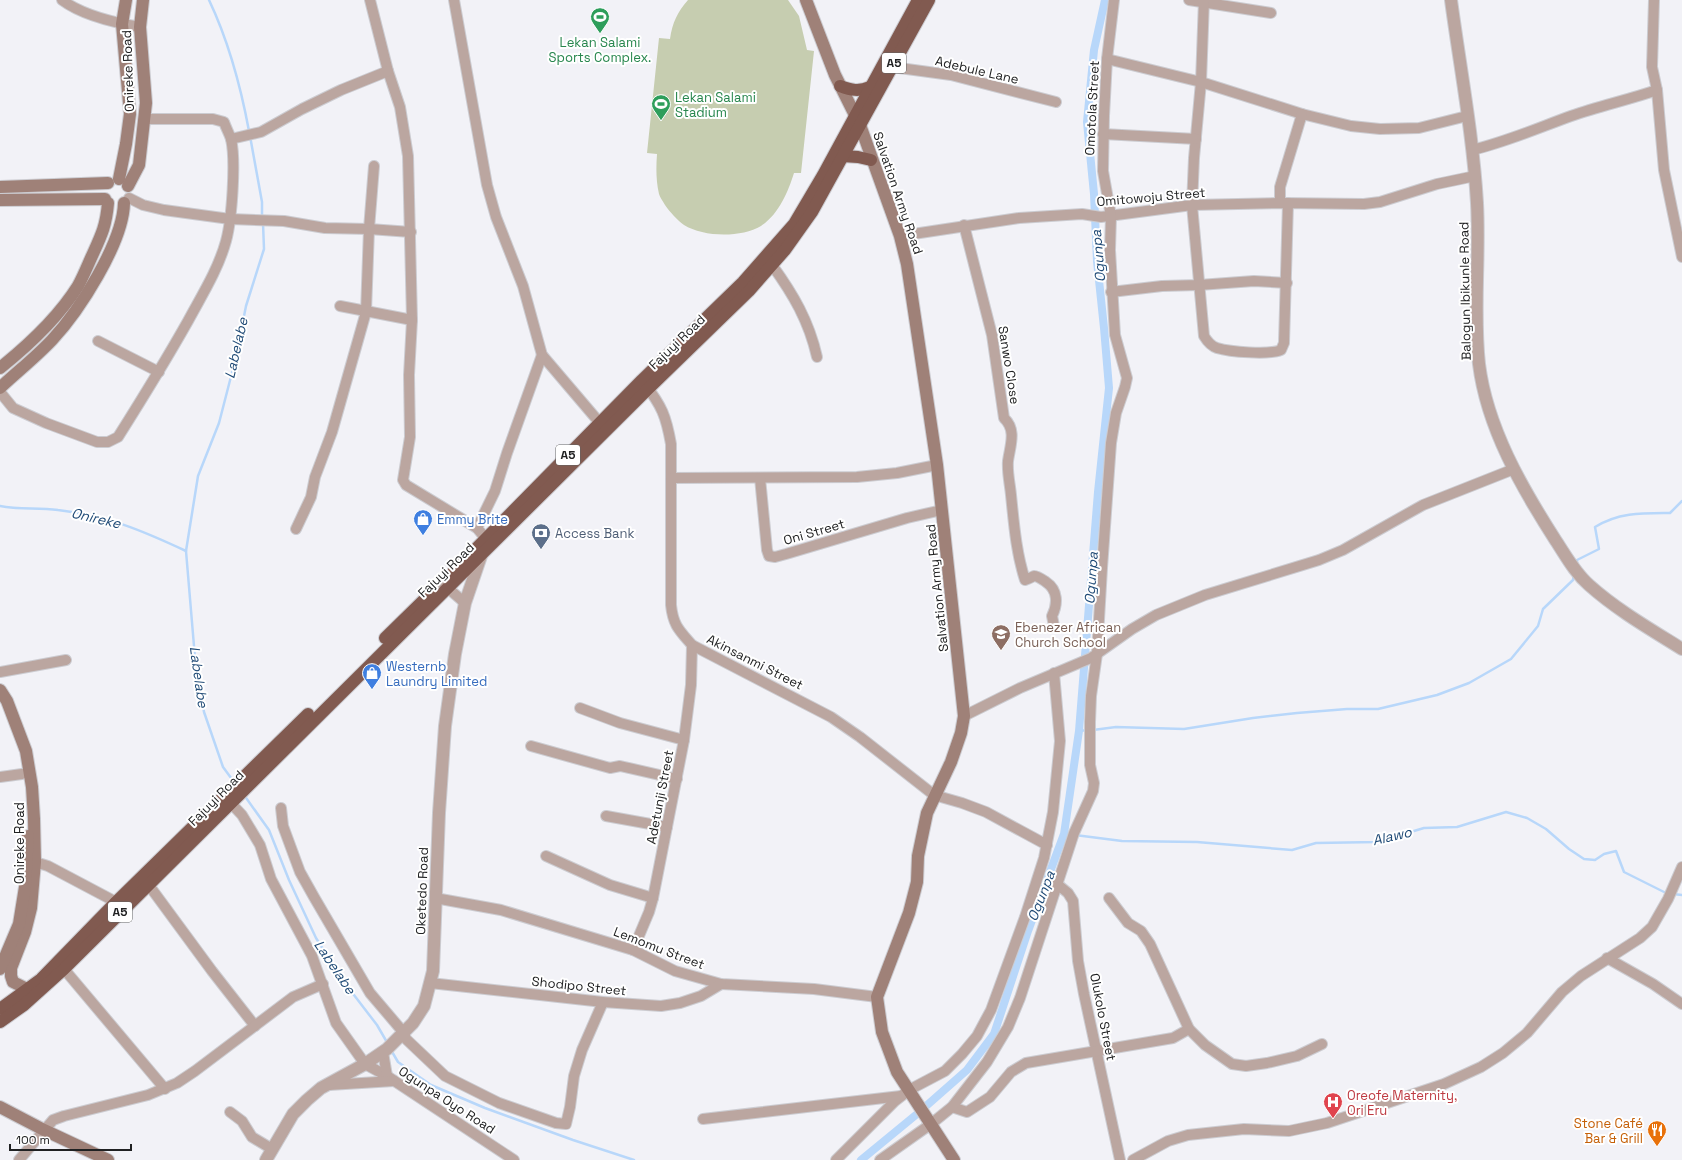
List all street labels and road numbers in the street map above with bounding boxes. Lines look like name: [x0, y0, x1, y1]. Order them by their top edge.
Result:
street label: Onireke Road: [118, 30, 138, 112]
street label: Adebule Lane: [934, 52, 1020, 88]
road number: A5: [882, 53, 906, 73]
street label: Omotola Street: [1081, 60, 1103, 156]
street label: Salvation Army Road: [869, 130, 927, 256]
street label: Omitowoju Street: [1096, 184, 1206, 210]
street label: Balogun Ibikunle Road: [1455, 222, 1475, 360]
street label: Fajuyi Road: [645, 311, 709, 373]
street label: Sanwo Close: [994, 325, 1024, 405]
road number: A5: [556, 445, 580, 465]
street label: Oni Street: [781, 515, 847, 549]
street label: Salvation Army Road: [922, 523, 952, 653]
street label: Fajuyi Road: [414, 539, 478, 601]
street label: Akinsanmi Street: [704, 630, 806, 694]
street label: Adetunji Street: [643, 749, 677, 845]
street label: Fajuyi Road: [185, 767, 247, 829]
street label: Onireke Road: [11, 802, 28, 884]
street label: Oketedo Road: [412, 847, 432, 935]
road number: A5: [108, 902, 132, 922]
street label: Lemomu Street: [611, 923, 707, 973]
street label: Olukolo Street: [1086, 972, 1120, 1062]
street label: Shodipo Street: [531, 973, 627, 999]
street label: Ogunpa Oyo Road: [395, 1062, 499, 1138]

